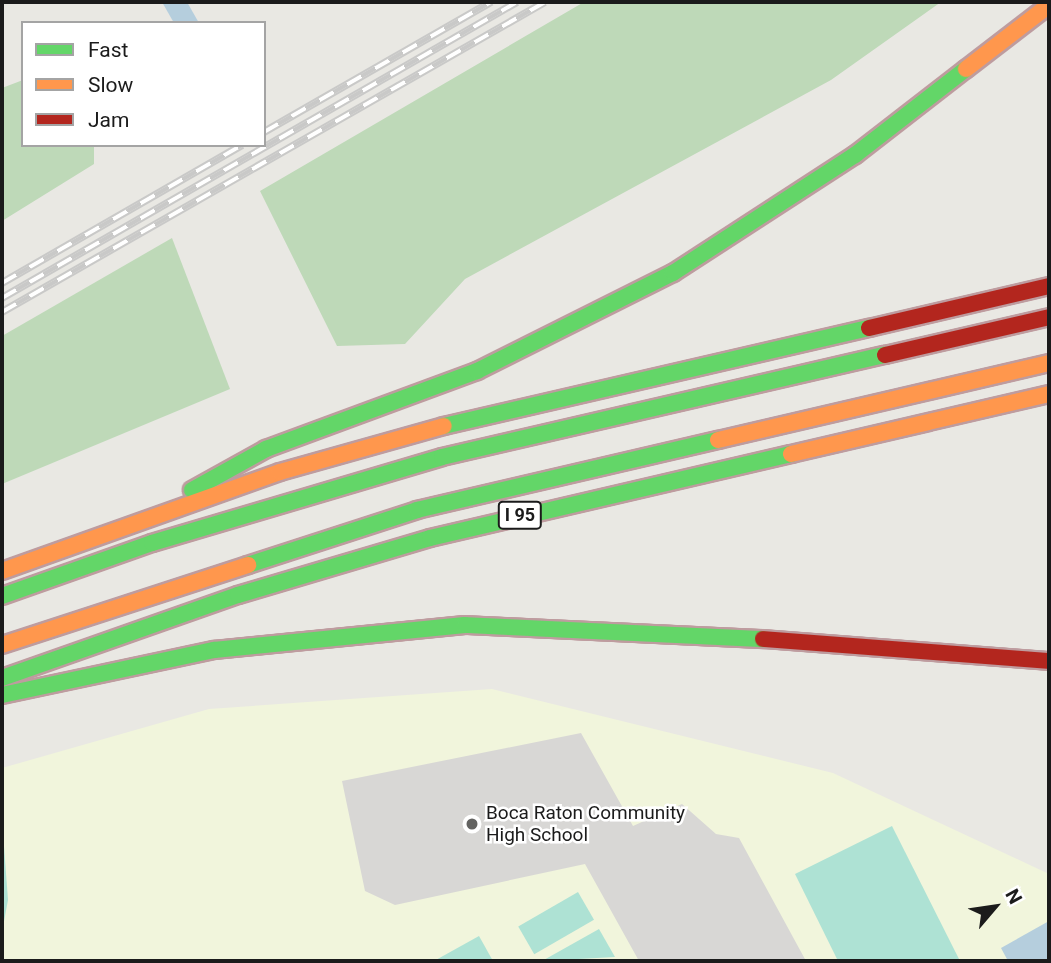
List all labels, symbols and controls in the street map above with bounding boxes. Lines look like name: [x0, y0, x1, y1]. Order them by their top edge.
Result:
legend: [21, 21, 266, 147]
text: Fast: [88, 38, 128, 62]
text: Slow: [88, 73, 133, 97]
text: Jam: [88, 108, 129, 132]
road number: I 95: [497, 500, 543, 530]
place label: Boca Raton Community High School: [486, 802, 685, 846]
marker: Boca Raton Community High School: [464, 816, 480, 832]
north arrow: [960, 872, 1030, 942]
text: N: [1000, 885, 1027, 908]

